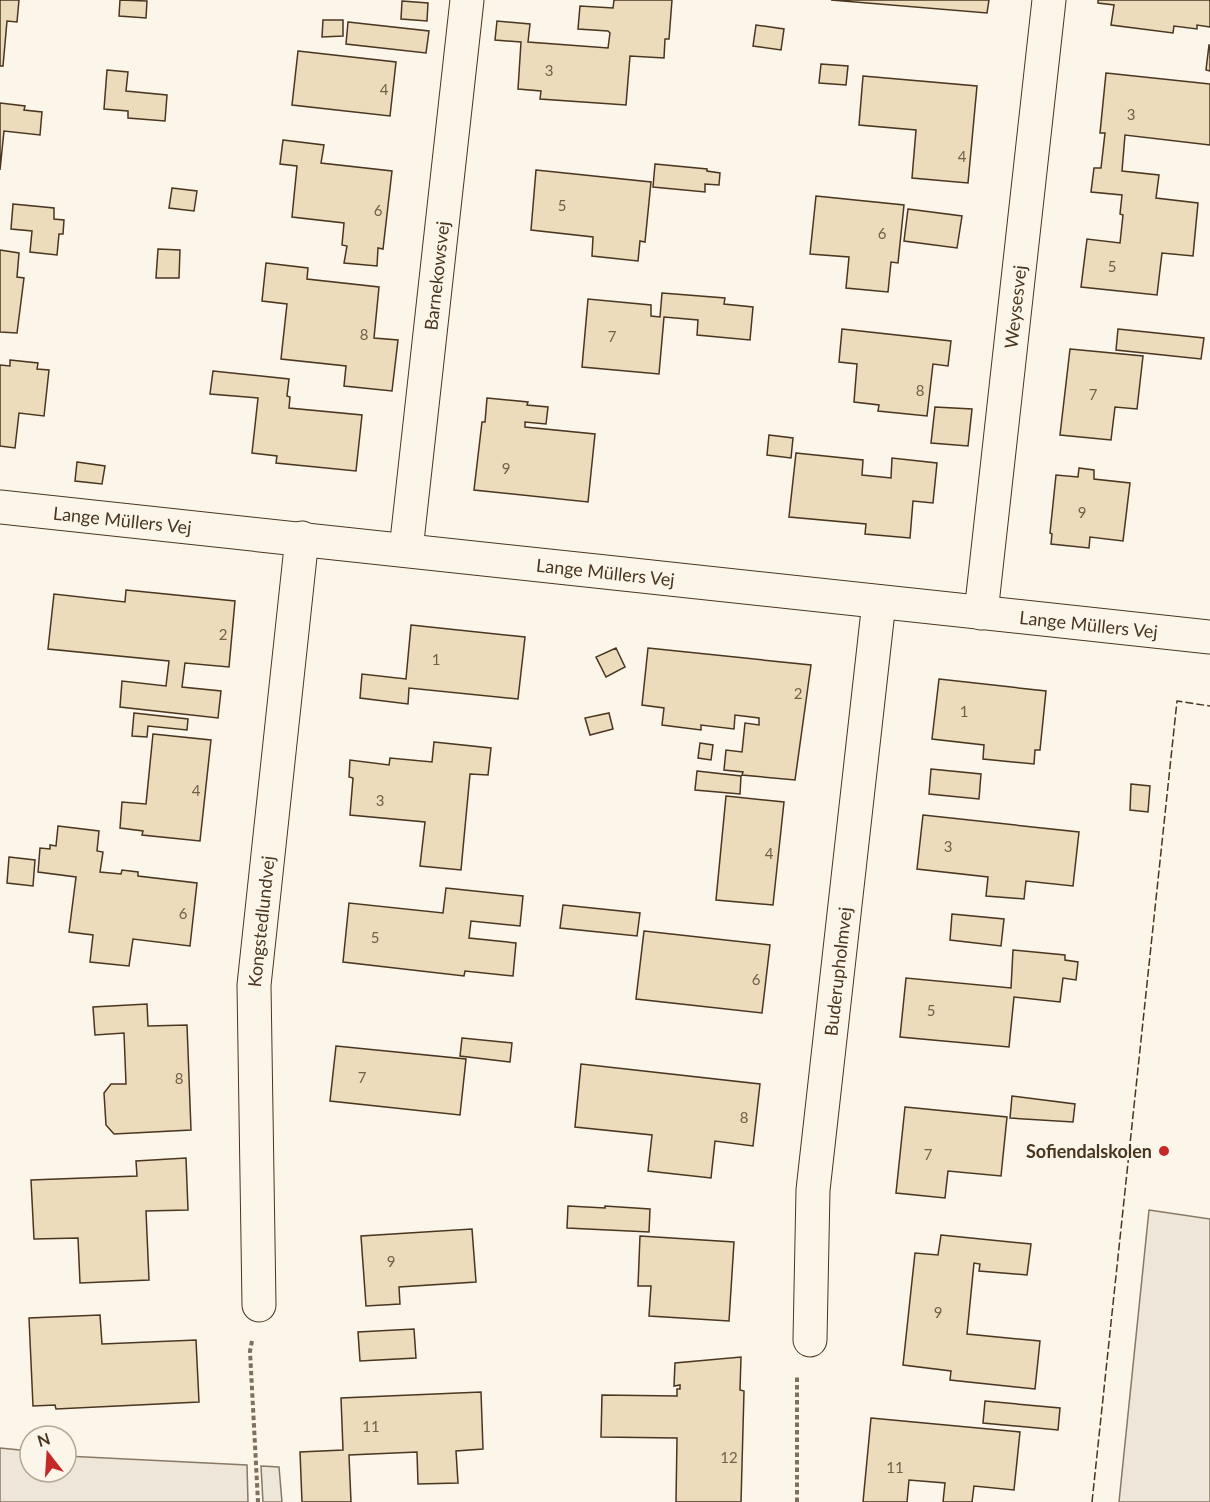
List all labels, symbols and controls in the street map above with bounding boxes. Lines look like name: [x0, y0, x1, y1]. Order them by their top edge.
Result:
house number: 3: [545, 61, 553, 79]
house number: 4: [380, 80, 389, 98]
house number: 3: [1127, 105, 1135, 123]
house number: 4: [958, 147, 967, 165]
house number: 5: [558, 196, 566, 214]
house number: 6: [374, 201, 383, 219]
street label: Barnekowsvej: [419, 220, 453, 332]
house number: 6: [878, 224, 887, 242]
house number: 5: [1108, 257, 1116, 275]
street label: Weysesvej: [999, 264, 1031, 350]
house number: 8: [360, 325, 368, 343]
house number: 7: [608, 327, 617, 345]
house number: 8: [916, 381, 924, 399]
house number: 7: [1089, 385, 1098, 403]
house number: 9: [502, 459, 510, 477]
street label: Lange Müllers Vej: [52, 502, 193, 538]
house number: 9: [1078, 503, 1086, 521]
street label: Lange Müllers Vej: [535, 554, 676, 591]
street label: Lange Müllers Vej: [1018, 606, 1159, 642]
house number: 2: [219, 625, 227, 643]
house number: 1: [432, 650, 440, 668]
house number: 2: [794, 684, 802, 702]
house number: 1: [960, 702, 968, 720]
house number: 4: [192, 781, 201, 799]
house number: 3: [376, 791, 384, 809]
house number: 3: [944, 837, 952, 855]
house number: 4: [765, 844, 774, 862]
street label: Kongstedlundvej: [243, 855, 279, 988]
house number: 6: [179, 904, 188, 922]
street label: Buderupholmvej: [819, 906, 856, 1037]
house number: 5: [371, 928, 379, 946]
house number: 6: [752, 970, 761, 988]
house number: 5: [927, 1001, 935, 1019]
house number: 7: [358, 1068, 367, 1086]
house number: 8: [175, 1069, 183, 1087]
house number: 8: [740, 1108, 748, 1126]
place label: Sofiendalskolen: [1026, 1140, 1152, 1162]
marker: Sofiendalskolen: [1157, 1144, 1171, 1158]
house number: 7: [924, 1145, 933, 1163]
house number: 9: [387, 1252, 395, 1270]
house number: 9: [934, 1303, 942, 1321]
house number: 11: [362, 1417, 380, 1435]
north arrow: [18, 1424, 78, 1484]
text: N: [35, 1428, 52, 1450]
house number: 12: [720, 1448, 738, 1466]
house number: 11: [886, 1458, 904, 1476]

